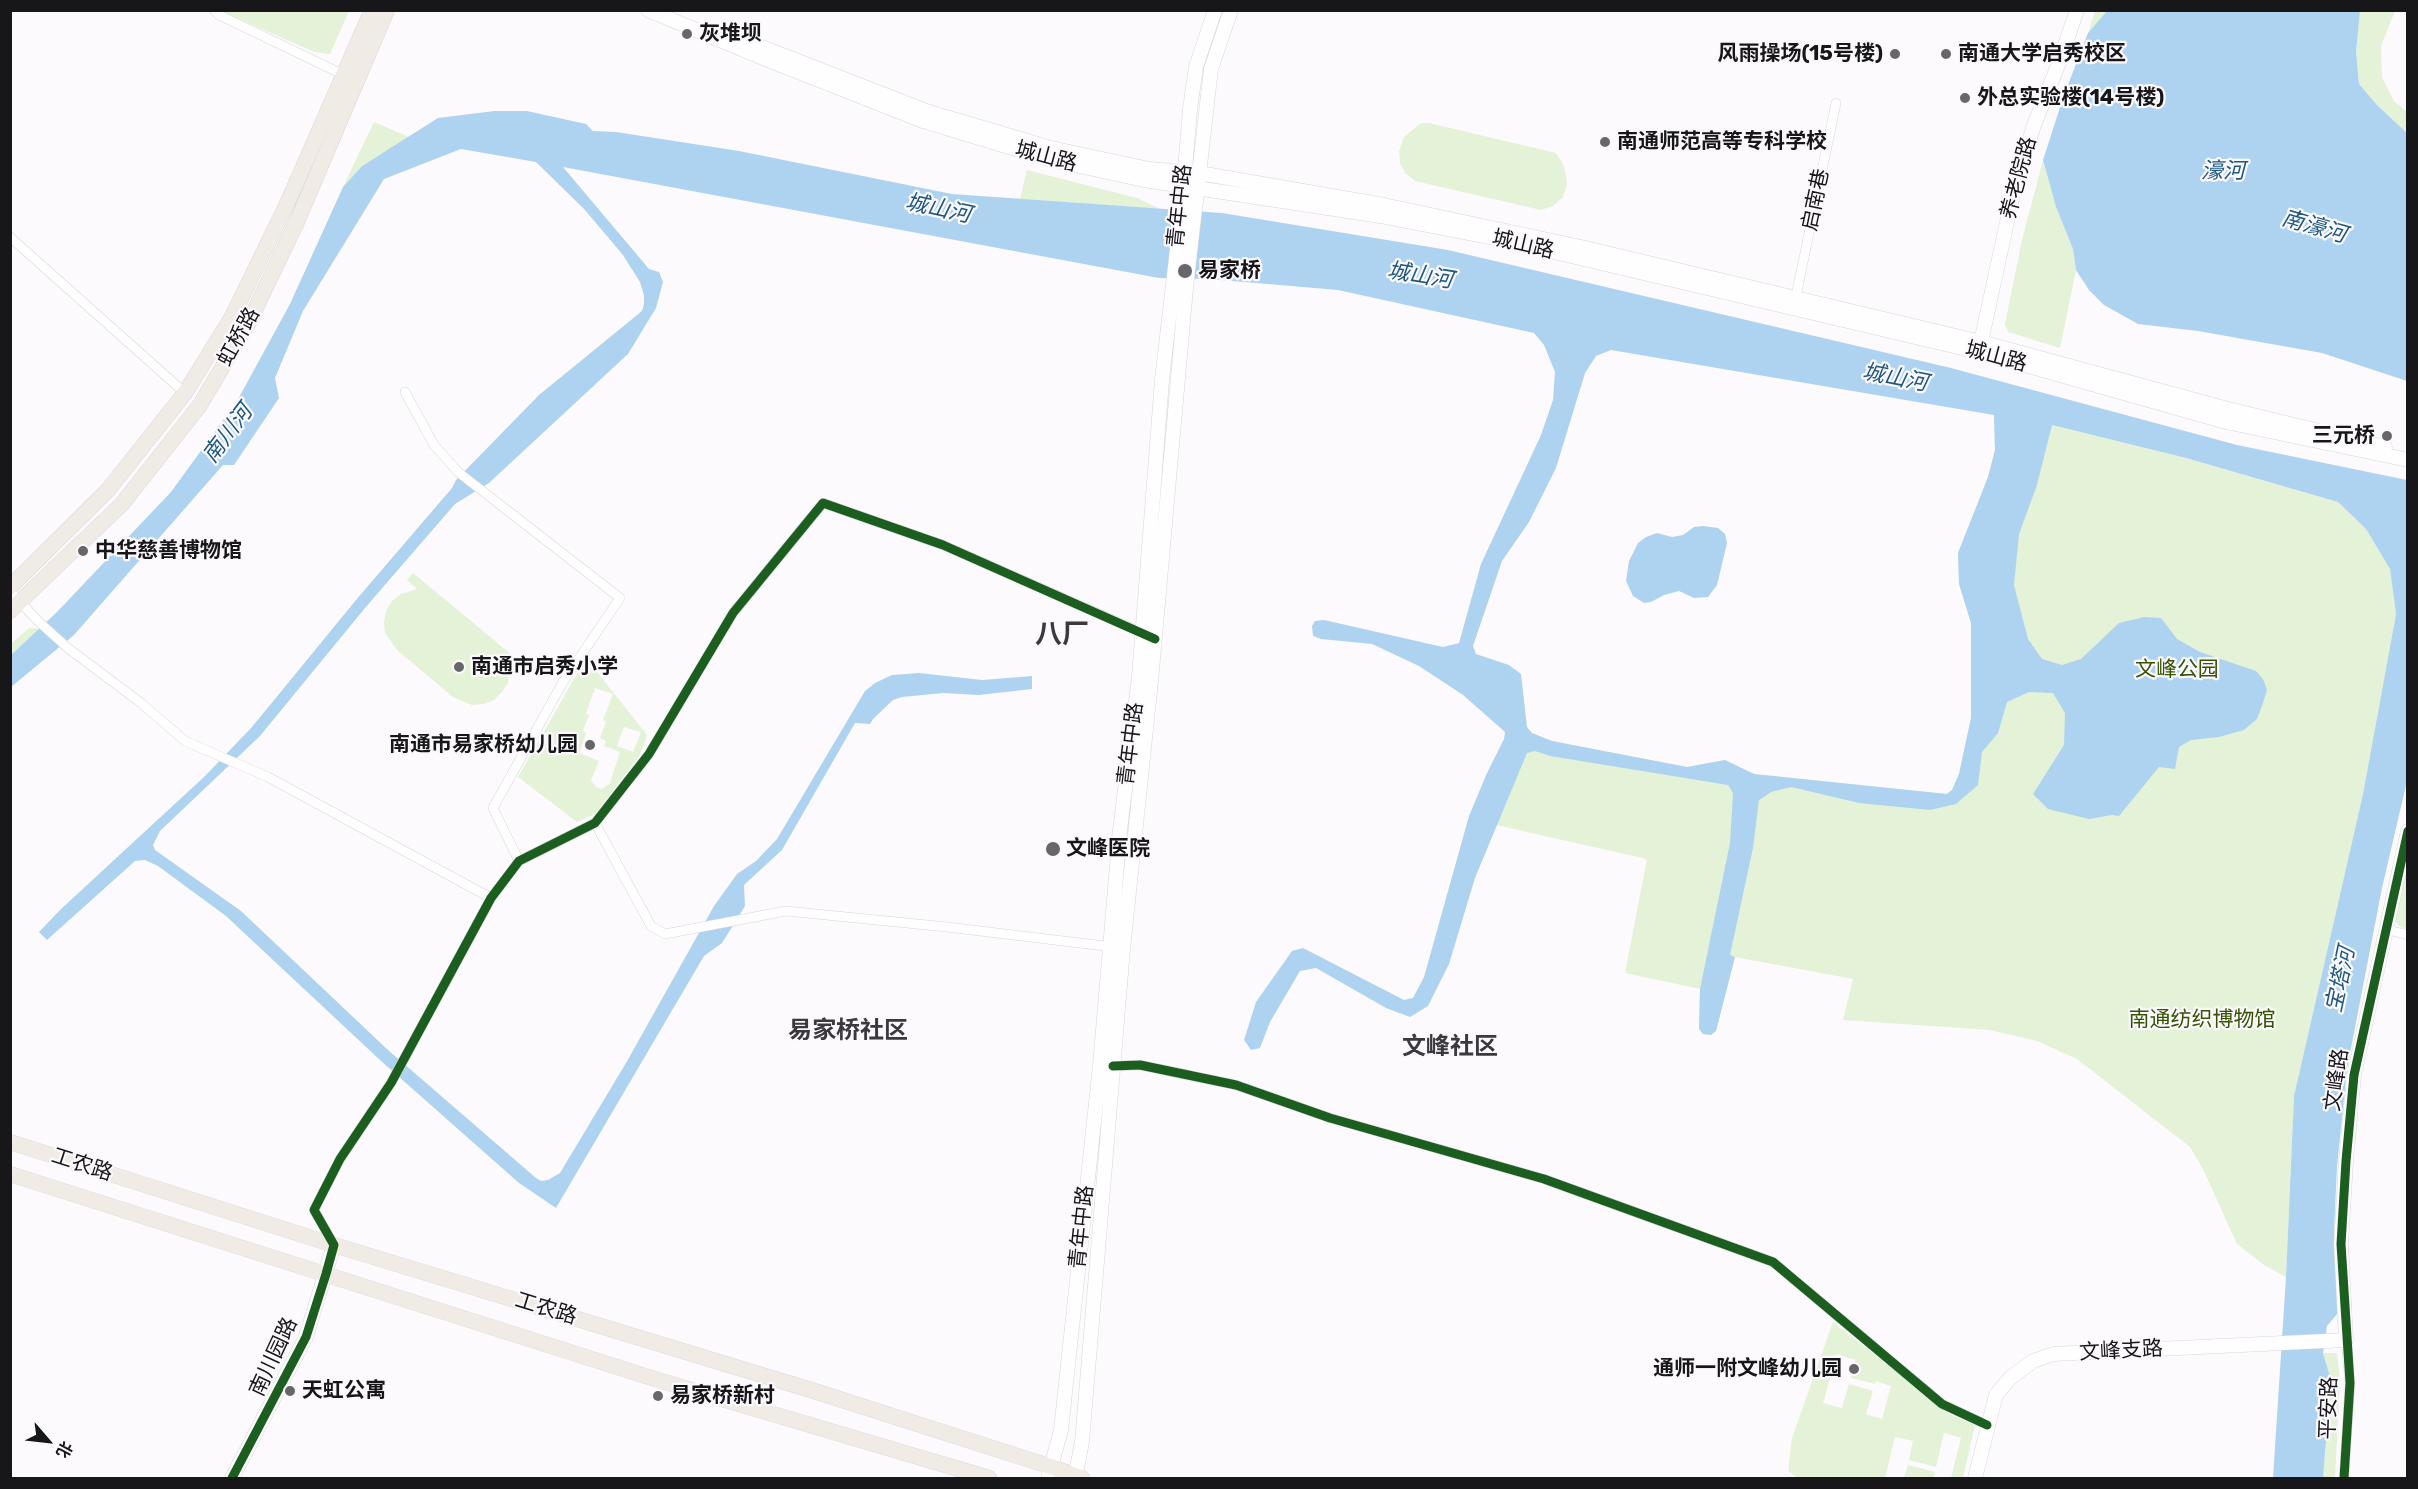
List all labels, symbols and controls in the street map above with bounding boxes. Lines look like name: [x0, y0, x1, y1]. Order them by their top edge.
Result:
place label: 灰堆坝: [699, 21, 762, 47]
marker: 灰堆坝: [680, 27, 694, 41]
place label: 风雨操场(15号楼): [1718, 41, 1883, 67]
place label: 南通大学启秀校区: [1958, 41, 2126, 67]
marker: 风雨操场(15号楼): [1888, 47, 1902, 61]
marker: 南通大学启秀校区: [1939, 47, 1953, 61]
place label: 外总实验楼(14号楼): [1977, 85, 2164, 111]
marker: 外总实验楼(14号楼): [1958, 91, 1972, 105]
place label: 南通师范高等专科学校: [1617, 129, 1827, 155]
street label: 养老院路: [1996, 134, 2042, 222]
marker: 南通师范高等专科学校: [1598, 135, 1612, 149]
street label: 城山路: [1012, 137, 1080, 177]
water label: 濠河: [2201, 159, 2245, 185]
street label: 青年中路: [1163, 163, 1197, 249]
street label: 启南巷: [1797, 167, 1835, 233]
water label: 城山河: [903, 189, 973, 229]
water label: 南濠河: [2279, 205, 2349, 249]
street label: 城山路: [1489, 226, 1557, 264]
place label: 易家桥: [1198, 258, 1261, 284]
water label: 城山河: [1385, 258, 1455, 294]
marker: 易家桥: [1176, 262, 1194, 280]
street label: 虹桥路: [213, 303, 265, 371]
street label: 城山路: [1962, 337, 2030, 377]
water label: 城山河: [1860, 359, 1930, 397]
water label: 南川河: [198, 400, 258, 468]
place label: 三元桥: [2312, 423, 2375, 449]
marker: 三元桥: [2380, 429, 2394, 443]
place label: 中华慈善博物馆: [95, 538, 242, 564]
marker: 中华慈善博物馆: [76, 544, 90, 558]
district label: 八厂: [1035, 619, 1089, 651]
place label: 南通市启秀小学: [471, 654, 618, 680]
park label: 文峰公园: [2135, 657, 2219, 683]
marker: 南通市启秀小学: [452, 660, 466, 674]
street label: 青年中路: [1113, 701, 1149, 787]
place label: 南通市易家桥幼儿园: [389, 732, 578, 758]
marker: 南通市易家桥幼儿园: [583, 738, 597, 752]
place label: 文峰医院: [1066, 836, 1150, 862]
marker: 文峰医院: [1044, 840, 1062, 858]
water label: 宝塔河: [2321, 945, 2361, 1015]
park label: 南通纺织博物馆: [2129, 1007, 2275, 1033]
district label: 易家桥社区: [788, 1017, 908, 1045]
district label: 文峰社区: [1402, 1033, 1498, 1061]
street label: 文峰路: [2320, 1047, 2354, 1113]
street label: 工农路: [48, 1143, 116, 1187]
street label: 青年中路: [1065, 1184, 1099, 1270]
street label: 工农路: [512, 1288, 580, 1330]
street label: 南川园路: [245, 1314, 303, 1400]
street label: 文峰支路: [2078, 1336, 2164, 1366]
place label: 通师一附文峰幼儿园: [1653, 1356, 1842, 1382]
marker: 通师一附文峰幼儿园: [1847, 1362, 1861, 1376]
street label: 平安路: [2315, 1376, 2343, 1440]
place label: 天虹公寓: [302, 1378, 386, 1404]
place label: 易家桥新村: [670, 1383, 775, 1409]
marker: 天虹公寓: [283, 1384, 297, 1398]
marker: 易家桥新村: [651, 1389, 665, 1403]
north arrow: [18, 1411, 78, 1471]
text: 北: [52, 1438, 76, 1461]

